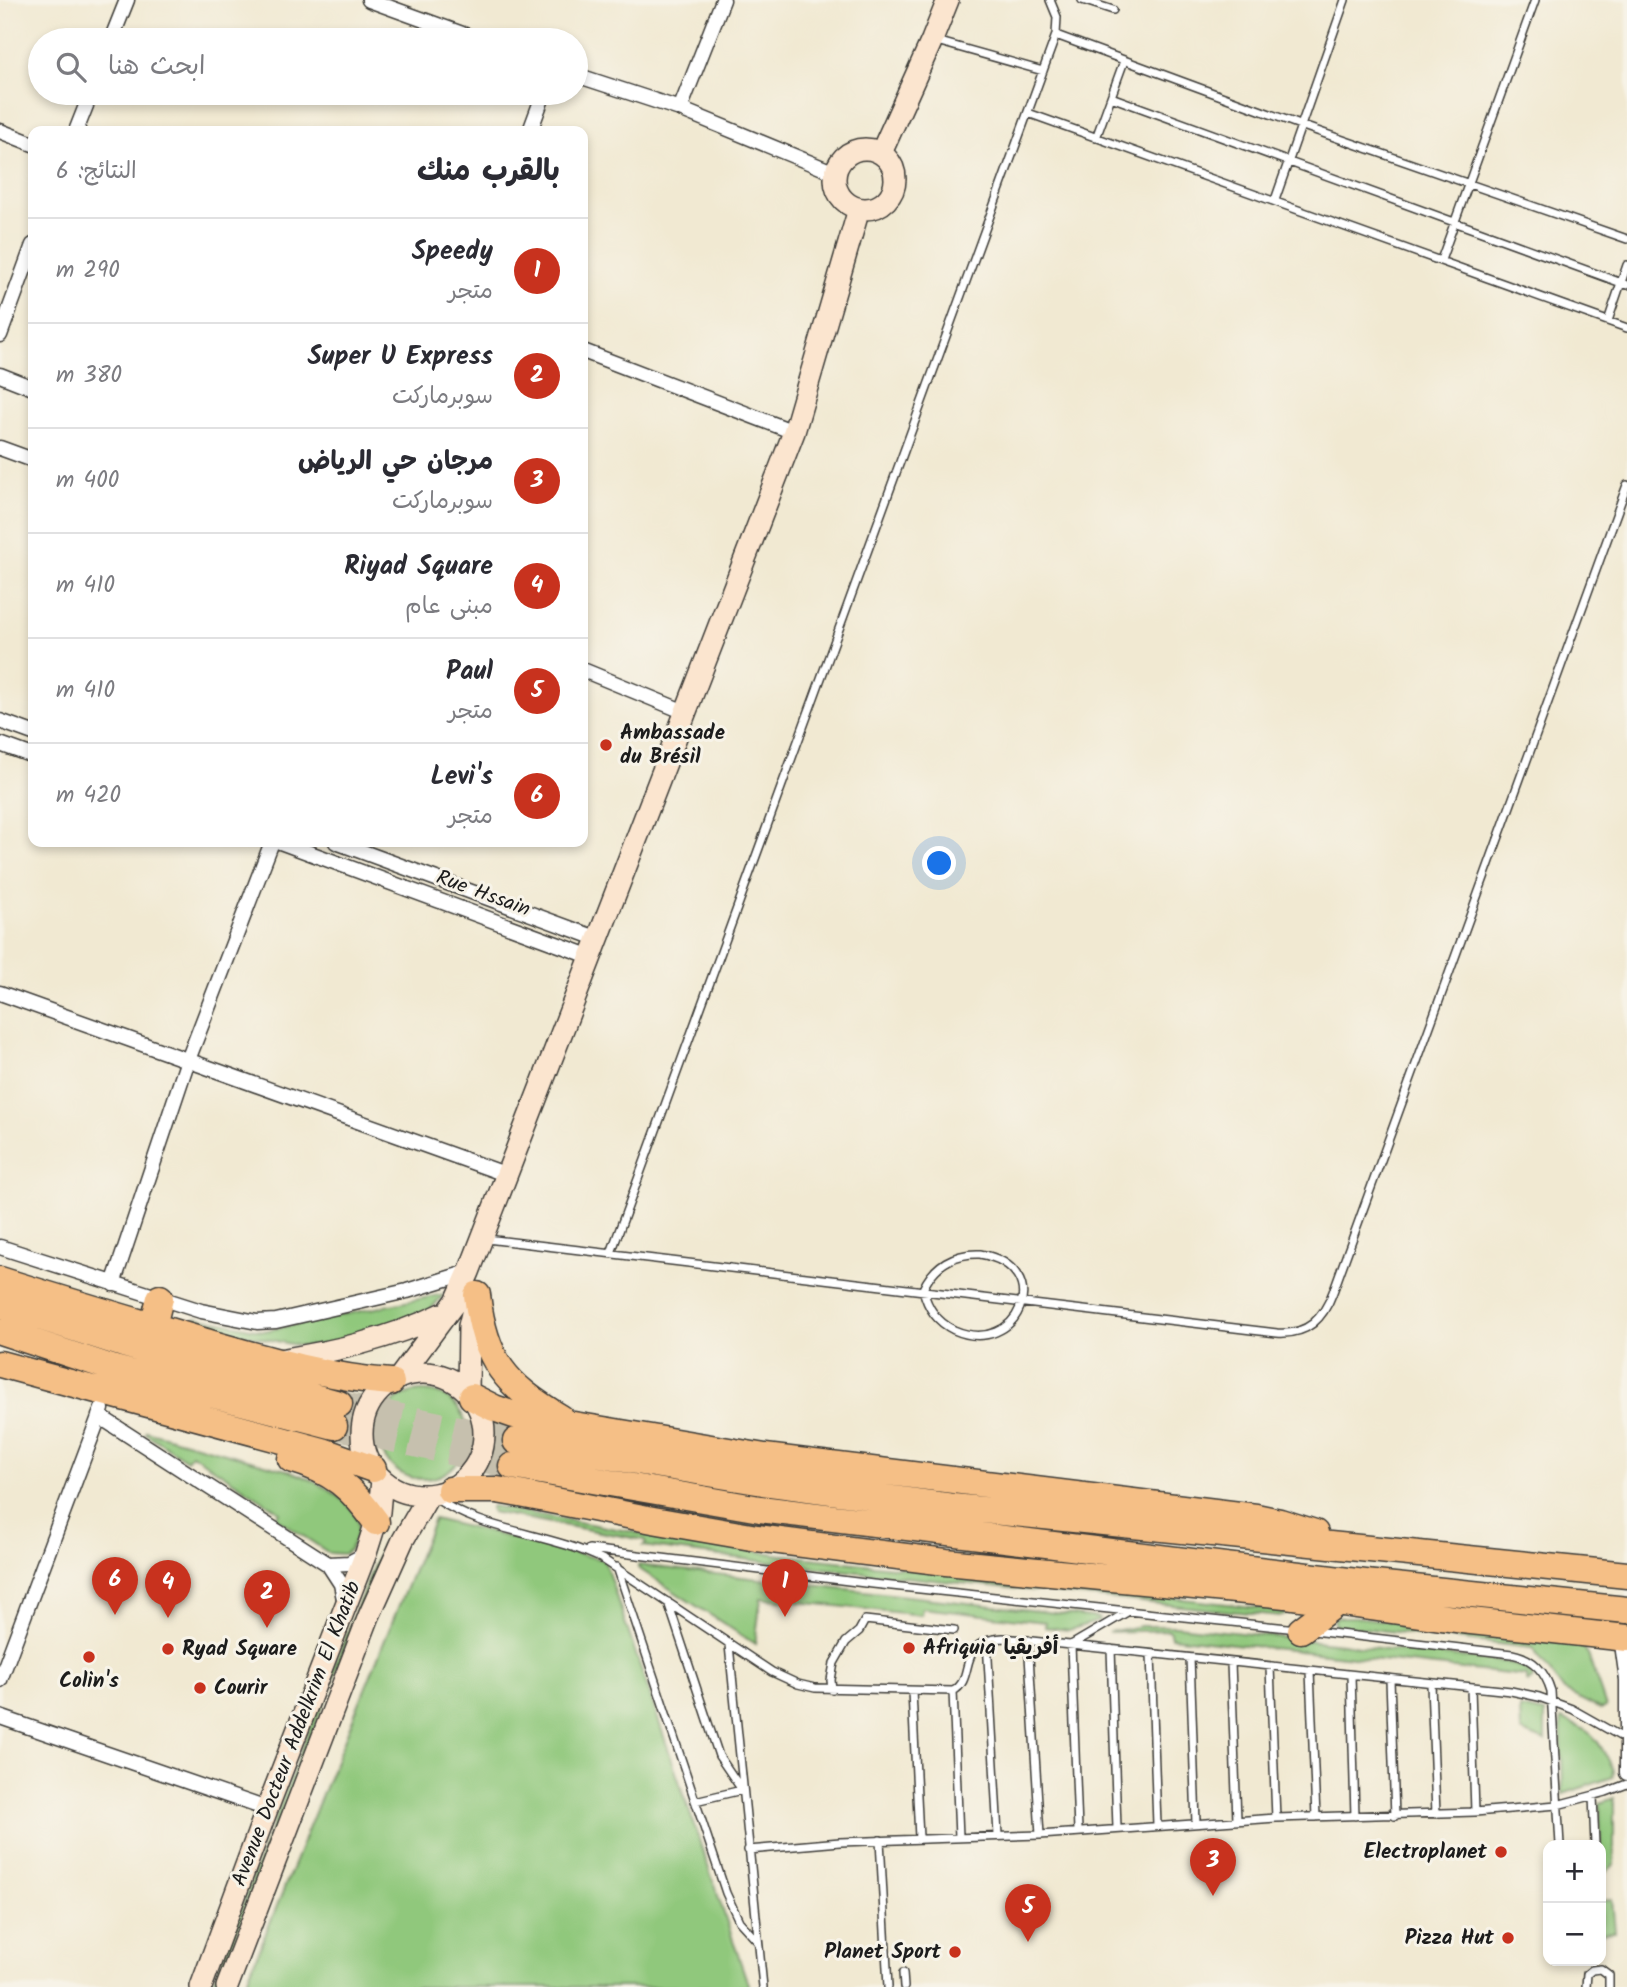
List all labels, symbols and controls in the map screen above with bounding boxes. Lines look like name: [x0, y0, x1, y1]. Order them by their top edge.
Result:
search box: [28, 28, 588, 105]
text: ابحث هنا: [108, 46, 205, 88]
icon: search: [52, 48, 90, 86]
text: بالقرب منك: [417, 148, 560, 196]
text: النتائج: 6: [56, 154, 137, 190]
text: Speedy: [412, 231, 493, 273]
text: 290 m: [56, 253, 120, 289]
text: 1: [534, 253, 540, 289]
text: متجر: [448, 274, 493, 310]
text: Super U Express: [307, 336, 493, 378]
text: 380 m: [56, 358, 122, 394]
text: 2: [530, 358, 544, 394]
text: سوبرماركت: [392, 379, 493, 415]
text: مرجان حي الرياض: [298, 441, 493, 483]
text: 400 m: [56, 463, 119, 499]
text: 3: [531, 463, 543, 499]
text: سوبرماركت: [392, 484, 493, 520]
text: Riyad Square: [344, 546, 493, 588]
text: 410 m: [56, 568, 115, 604]
text: 4: [531, 568, 543, 604]
text: مبنى عام: [405, 589, 493, 625]
text: Paul: [446, 651, 493, 693]
text: 410 m: [56, 673, 115, 709]
text: 5: [531, 673, 543, 709]
text: متجر: [448, 694, 493, 730]
place label: Ambassade du Brésil: [620, 717, 725, 774]
marker: Ambassade du Brésil: [598, 737, 614, 753]
text: Levi's: [431, 756, 493, 798]
text: 420 m: [56, 778, 121, 814]
text: 6: [531, 778, 543, 814]
text: متجر: [448, 799, 493, 835]
your location: [922, 846, 956, 880]
street label: Rue Hssain: [431, 862, 535, 926]
pin: 6: [92, 1557, 138, 1615]
pin: 1: [762, 1559, 808, 1617]
pin: 4: [145, 1560, 191, 1618]
pin: 2: [244, 1570, 290, 1628]
street label: Avenue Docteur Addelkrim El Khatib: [223, 1577, 371, 1891]
place label: Afriquia أفريقيا: [923, 1632, 1059, 1665]
place label: Ryad Square: [182, 1633, 297, 1666]
marker: Afriquia أفريقيا: [901, 1640, 917, 1656]
marker: Ryad Square: [160, 1641, 176, 1657]
marker: Colin's: [81, 1649, 97, 1665]
place label: Colin's: [59, 1665, 119, 1698]
place label: Courir: [214, 1672, 269, 1705]
marker: Courir: [192, 1680, 208, 1696]
place label: Electroplanet: [1364, 1836, 1488, 1869]
pin: 3: [1190, 1838, 1236, 1896]
map controls: [1543, 1840, 1606, 1966]
button: +: [1543, 1840, 1606, 1903]
marker: Electroplanet: [1493, 1844, 1509, 1860]
pin: 5: [1005, 1884, 1051, 1942]
button: −: [1543, 1903, 1606, 1966]
place label: Pizza Hut: [1405, 1922, 1495, 1955]
marker: Pizza Hut: [1500, 1930, 1516, 1946]
place label: Planet Sport: [824, 1936, 942, 1969]
marker: Planet Sport: [947, 1944, 963, 1960]

